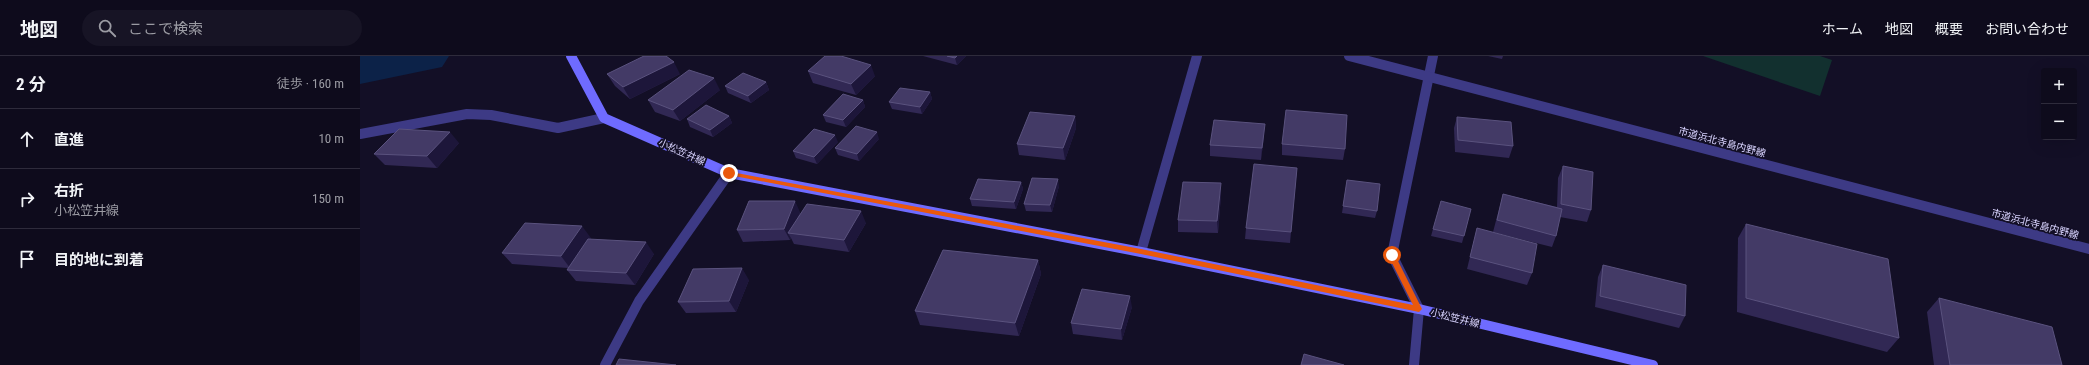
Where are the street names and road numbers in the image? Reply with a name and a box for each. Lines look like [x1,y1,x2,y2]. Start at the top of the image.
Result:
street label: 市道浜北寺島内野線 [1677,125,1767,159]
street label: 小松笠井線 [657,137,707,167]
street label: 市道浜北寺島内野線 [1990,207,2080,241]
street label: 小松笠井線 [1429,307,1481,329]

